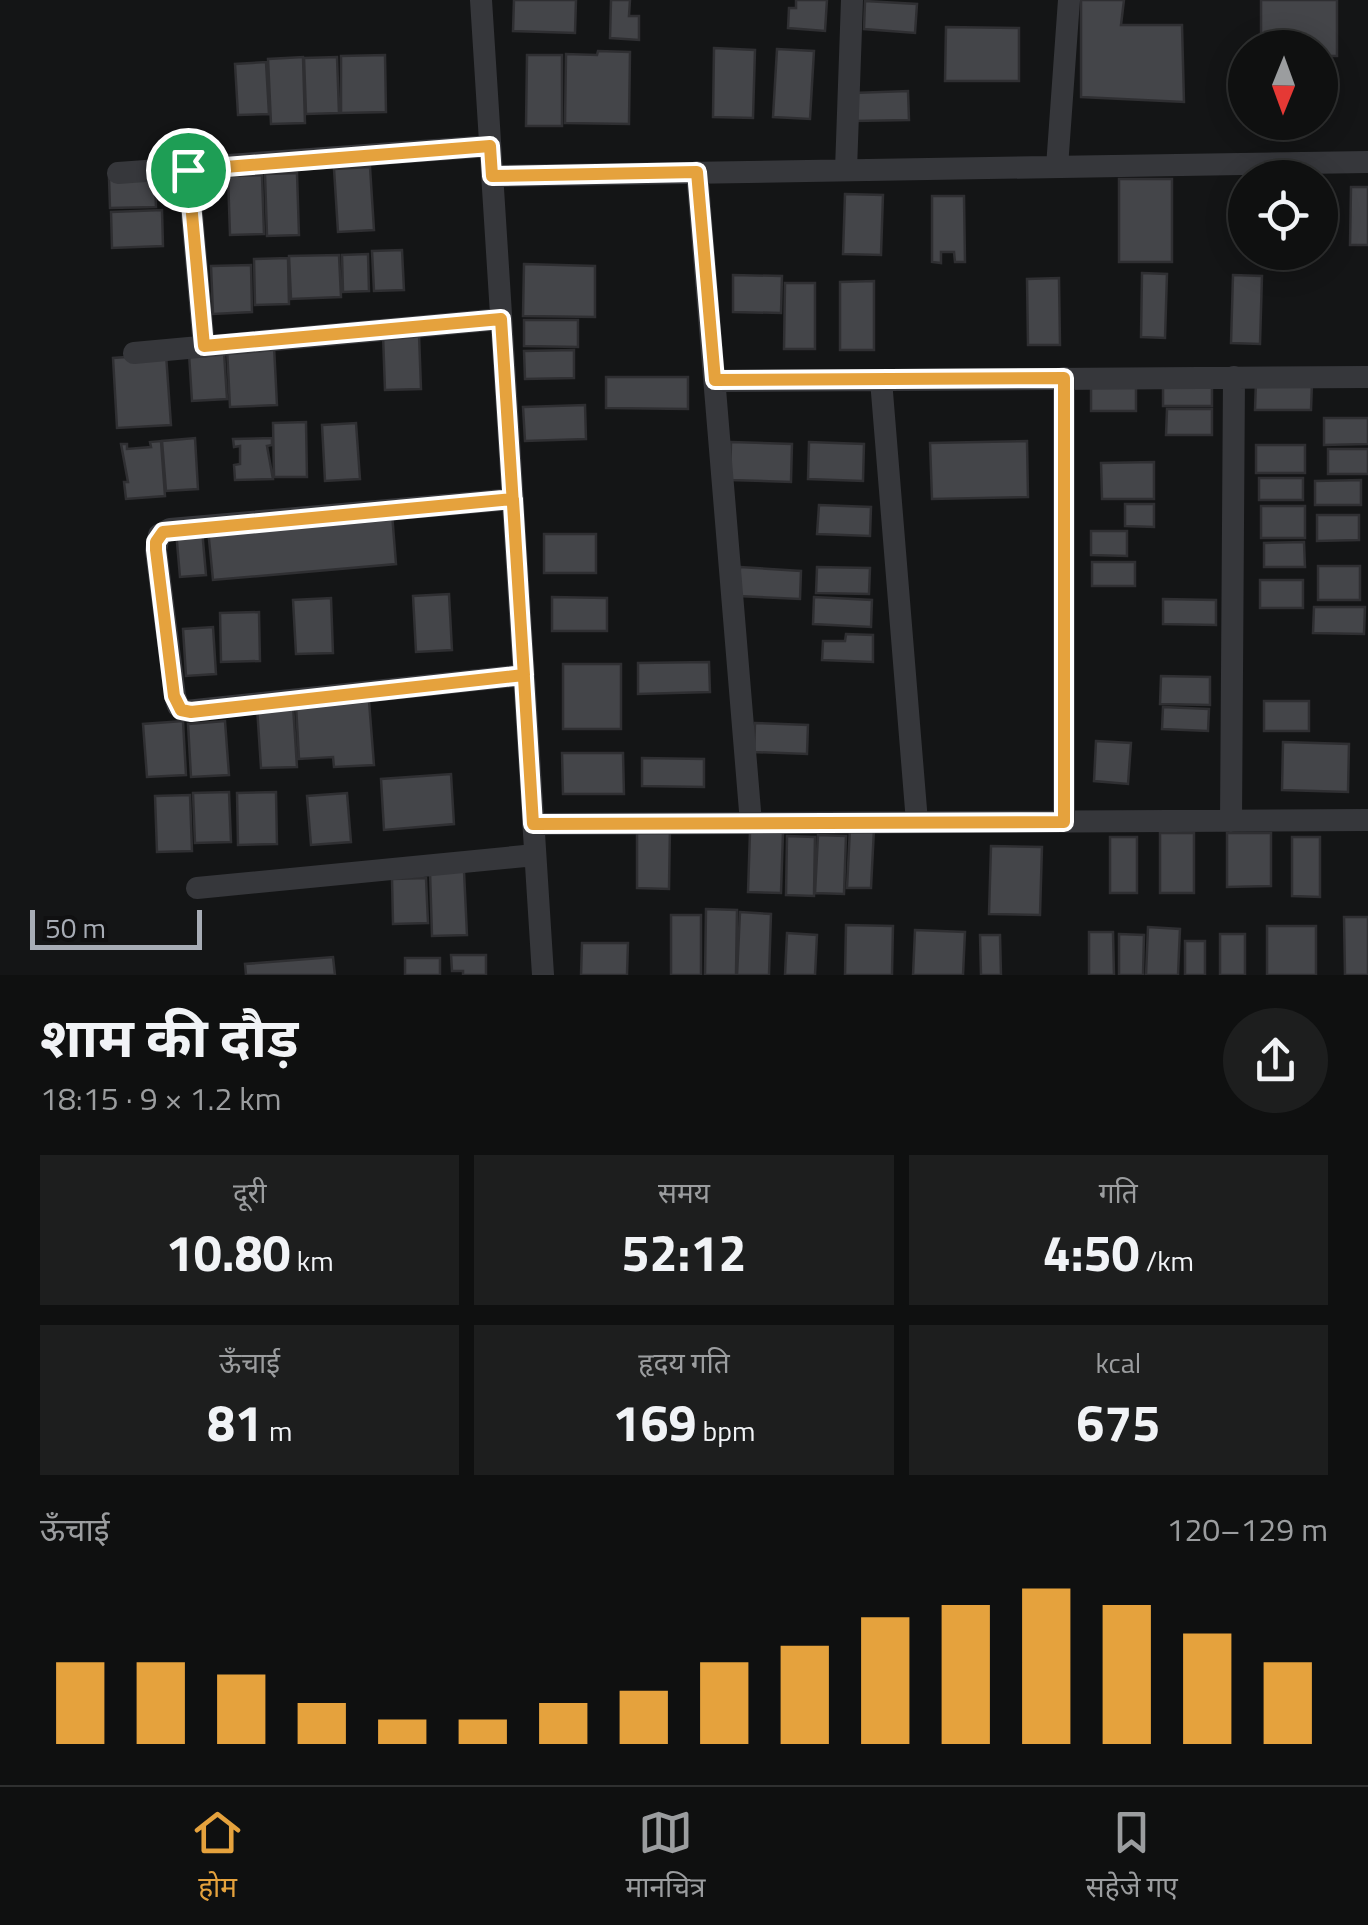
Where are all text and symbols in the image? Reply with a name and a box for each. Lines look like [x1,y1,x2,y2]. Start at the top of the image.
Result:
north arrow [1228,30,1338,140]
map controls [1228,30,1338,270]
pin [146,128,231,213]
icon: arrive [161,143,216,198]
button: locate [1228,160,1338,270]
scale bar [30,905,202,950]
text: 50 m [45,906,106,949]
text: शाम की दौड़ [40,995,298,1078]
button: share [1223,1008,1328,1113]
text: 18:15 · 9 × 1.2 km [40,1074,281,1122]
text: दूरी [233,1171,266,1214]
text: समय [658,1171,710,1214]
text: गति [1099,1171,1138,1214]
text: 10.80 [166,1214,291,1290]
text: 52:12 [622,1214,746,1290]
text: 4:50 [1043,1214,1139,1290]
text: km [291,1239,334,1282]
text: /km [1139,1239,1194,1282]
text: ऊँचाई [219,1341,280,1384]
text: हृदय गति [638,1341,730,1384]
text: kcal [1095,1341,1141,1384]
text: 81 [207,1384,263,1460]
text: 169 [612,1384,696,1460]
text: 675 [1076,1384,1160,1460]
text: m [263,1409,292,1452]
text: bpm [696,1409,756,1452]
text: ऊँचाई [40,1505,109,1553]
text: 120–129 m [1166,1505,1328,1553]
tab: होम [190,1805,245,1908]
tab: मानचित्र [625,1805,706,1908]
tab: सहेजे गए [1086,1805,1178,1908]

